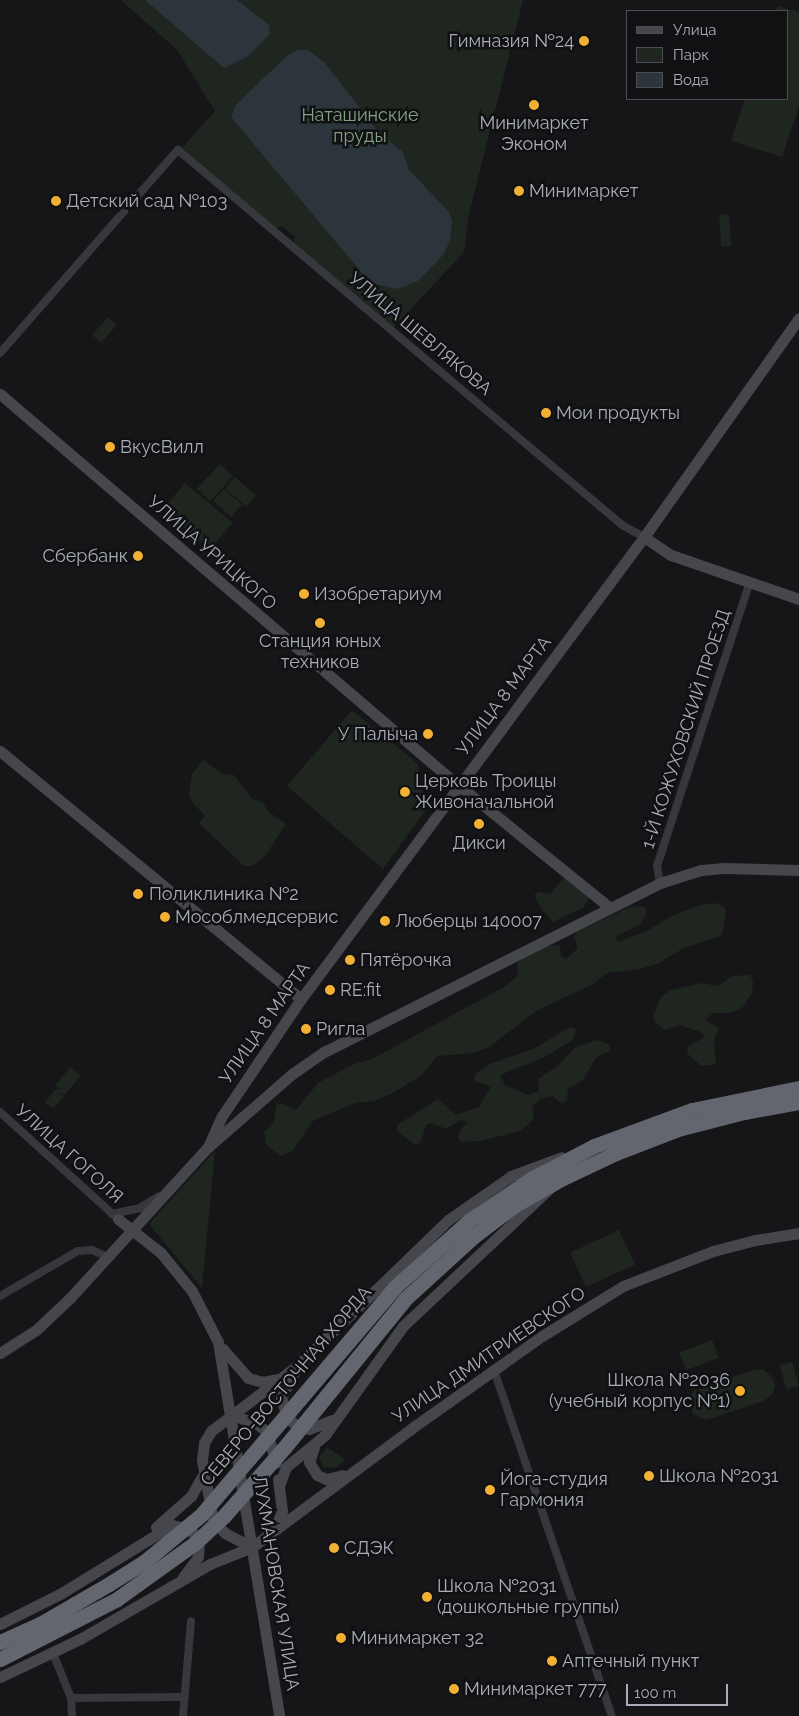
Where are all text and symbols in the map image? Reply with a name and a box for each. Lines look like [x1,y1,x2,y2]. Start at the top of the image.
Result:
legend [626,10,789,100]
text: Улица [673,21,717,39]
place label: Гимназия №24 [448,30,574,52]
marker: Гимназия №24 [578,35,590,47]
text: Парк [673,46,709,64]
text: Вода [673,71,709,89]
marker: Минимаркет Эконом [528,99,540,111]
park label: Наташинские пруды [301,105,419,148]
place label: Минимаркет Эконом [479,113,589,156]
place label: Минимаркет [529,180,638,202]
marker: Минимаркет [513,185,525,197]
place label: Детский сад №103 [66,190,227,212]
marker: Детский сад №103 [50,195,62,207]
street label: УЛИЦА ШЕВЛЯКОВА [344,268,496,400]
place label: Мои продукты [556,402,680,424]
marker: Мои продукты [540,407,552,419]
place label: ВкусВилл [120,436,204,458]
marker: ВкусВилл [104,441,116,453]
street label: УЛИЦА УРИЦКОГО [143,491,281,615]
place label: Сбербанк [42,545,128,567]
marker: Сбербанк [132,550,144,562]
place label: Изобретариум [314,583,442,605]
marker: Изобретариум [298,588,310,600]
street label: 1-Й КОЖУХОВСКИЙ ПРОЕЗД [637,607,735,851]
marker: Станция юных техников [314,617,326,629]
place label: Станция юных техников [259,631,381,674]
street label: УЛИЦА 8 МАРТА [452,632,556,760]
place label: У Палыча [338,723,418,745]
marker: У Палыча [422,728,434,740]
place label: Церковь Троицы Живоначальной [415,771,557,814]
marker: Церковь Троицы Живоначальной [399,786,411,798]
marker: Дикси [473,818,485,830]
place label: Дикси [452,832,506,854]
place label: Поликлиника №2 [149,883,299,905]
marker: Поликлиника №2 [131,887,145,901]
place label: Мособлмедсервис [175,906,338,928]
place label: Люберцы 140007 [395,910,542,932]
marker: Мособлмедсервис [159,911,171,923]
marker: Люберцы 140007 [379,915,391,927]
place label: Пятёрочка [360,949,452,971]
marker: Пятёрочка [344,954,356,966]
street label: УЛИЦА 8 МАРТА [215,958,315,1088]
place label: RE:fit [340,979,381,1001]
marker: RE:fit [324,984,336,996]
place label: Ригла [316,1018,365,1040]
marker: Ригла [300,1023,312,1035]
street label: УЛИЦА ГОГОЛЯ [11,1100,127,1208]
street label: СЕВЕРО-ВОСТОЧНАЯ ХОРДА [196,1282,376,1490]
street label: УЛИЦА ДМИТРИЕВСКОГО [388,1282,590,1428]
place label: Школа №2036 (учебный корпус №1) [549,1370,730,1412]
marker: Школа №2036 (учебный корпус №1) [734,1385,746,1397]
place label: Школа №2031 [659,1465,779,1487]
place label: Йога-студия Гармония [500,1469,608,1512]
marker: Школа №2031 [643,1470,655,1482]
street label: ЛУХМАНОВСКАЯ УЛИЦА [248,1474,304,1692]
marker: Йога-студия Гармония [484,1484,496,1496]
place label: СДЭК [344,1537,394,1559]
marker: СДЭК [328,1542,340,1554]
place label: Школа №2031 (дошкольные группы) [437,1576,619,1618]
marker: Школа №2031 (дошкольные группы) [421,1591,433,1603]
place label: Минимаркет 32 [351,1627,484,1649]
marker: Минимаркет 32 [335,1632,347,1644]
place label: Аптечный пункт [562,1650,699,1672]
marker: Аптечный пункт [546,1655,558,1667]
scale bar [629,1674,732,1706]
place label: Минимаркет 777 [464,1678,607,1700]
marker: Минимаркет 777 [448,1683,460,1695]
text: 100 m [634,1684,676,1702]

